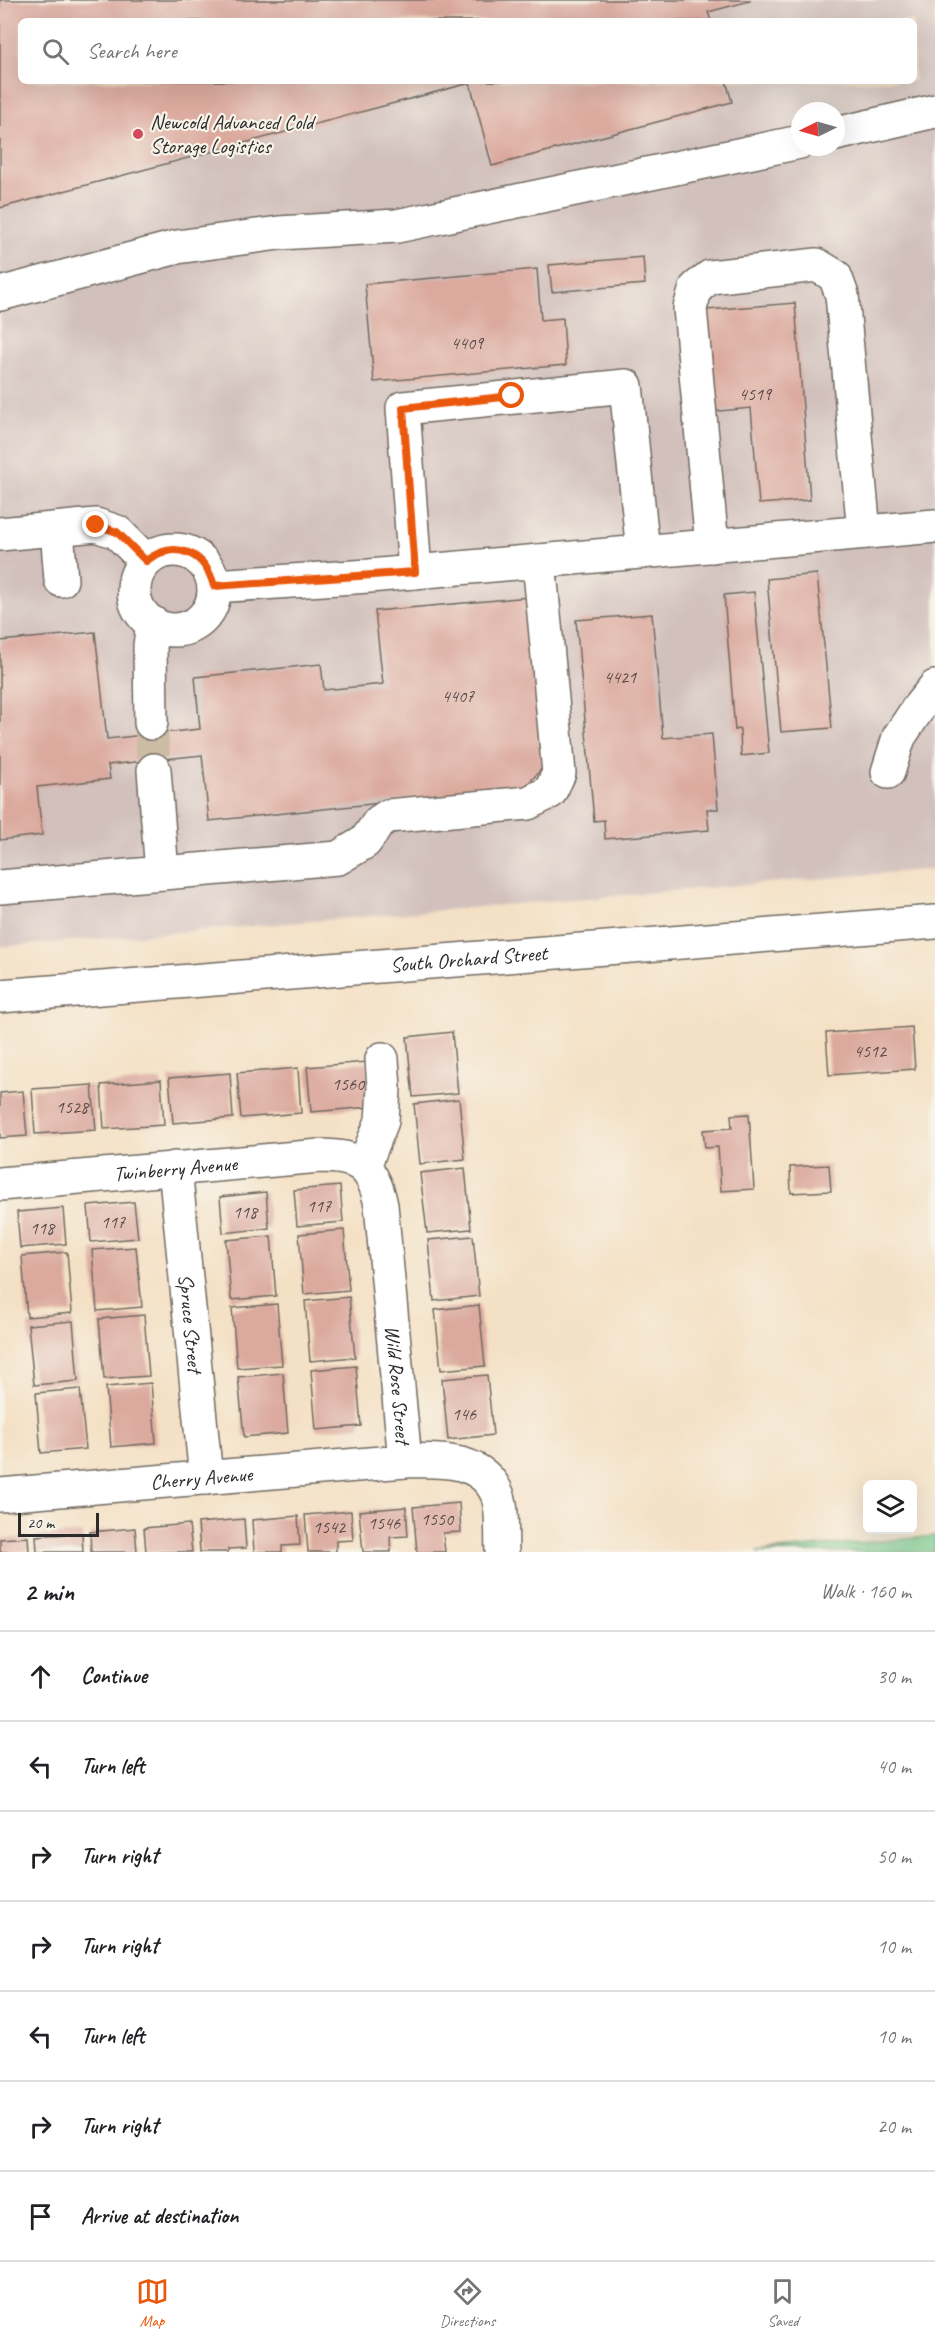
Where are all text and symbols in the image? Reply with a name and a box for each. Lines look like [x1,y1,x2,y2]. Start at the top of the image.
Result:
search box [18,18,917,84]
icon: search [39,35,72,68]
text: Search here [87,37,177,65]
north arrow [791,102,845,156]
place label: Newcold Advanced Cold Storage Logistics [150,109,317,159]
marker: Newcold Advanced Cold Storage Logistics [131,127,145,141]
house number: 4409 [451,332,485,354]
route start [498,382,524,408]
house number: 4519 [739,383,773,405]
route end [82,511,108,537]
house number: 4421 [604,666,637,688]
house number: 4407 [442,685,475,707]
street label: South Orchard Street [389,940,550,978]
house number: 4512 [854,1040,888,1062]
house number: 1560 [332,1073,366,1095]
house number: 1528 [56,1096,90,1118]
street label: Twinberry Avenue [113,1150,239,1187]
house number: 117 [307,1195,332,1217]
house number: 118 [233,1201,259,1223]
house number: 117 [101,1211,126,1233]
house number: 118 [30,1217,56,1239]
street label: Spruce Street [173,1273,209,1377]
street label: Wild Rose Street [379,1324,417,1448]
house number: 146 [452,1403,477,1425]
street label: Cherry Avenue [149,1461,255,1495]
map controls [863,1480,917,1534]
button: layers [863,1480,917,1534]
house number: 1550 [421,1508,455,1530]
scale bar [18,1510,99,1538]
house number: 1546 [368,1512,401,1534]
text: 20 m [27,1513,54,1533]
house number: 1542 [313,1516,347,1538]
text: 2 min [24,1575,74,1608]
text: Walk · 160 m [821,1579,911,1604]
icon: ahead [24,1660,57,1693]
text: Continue [81,1662,147,1690]
text: 30 m [877,1664,911,1689]
icon: left [24,1750,57,1783]
text: Turn left [81,1752,145,1780]
text: 40 m [877,1754,911,1779]
icon: right [24,1840,57,1873]
text: Turn right [81,1842,158,1870]
text: 50 m [877,1844,911,1869]
icon: right [24,1930,57,1963]
text: Turn right [81,1932,158,1960]
text: 10 m [877,1934,911,1959]
icon: left [24,2020,57,2053]
text: Turn left [81,2022,145,2050]
text: 10 m [877,2024,911,2049]
icon: right [24,2110,57,2143]
text: Turn right [81,2112,158,2140]
text: 20 m [877,2114,911,2139]
icon: arrive [24,2200,57,2233]
text: Arrive at destination [81,2202,238,2230]
tab: Map [136,2275,169,2331]
tab: Directions [440,2275,495,2331]
tab: Saved [766,2275,799,2331]

